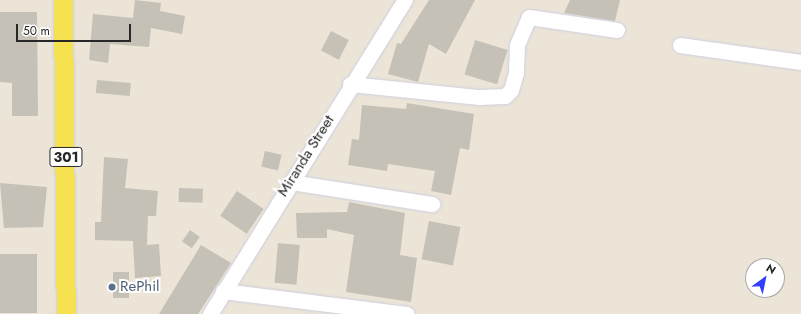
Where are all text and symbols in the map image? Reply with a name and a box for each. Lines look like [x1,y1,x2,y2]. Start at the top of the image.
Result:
scale bar [18,16,133,42]
text: 50 m [23,22,50,40]
street label: Miranda Street [274,112,338,200]
road number: 301 [49,145,83,169]
north arrow [745,258,785,298]
text: N [763,260,779,278]
place label: RePhil [120,278,160,296]
marker: RePhil [107,282,117,292]

